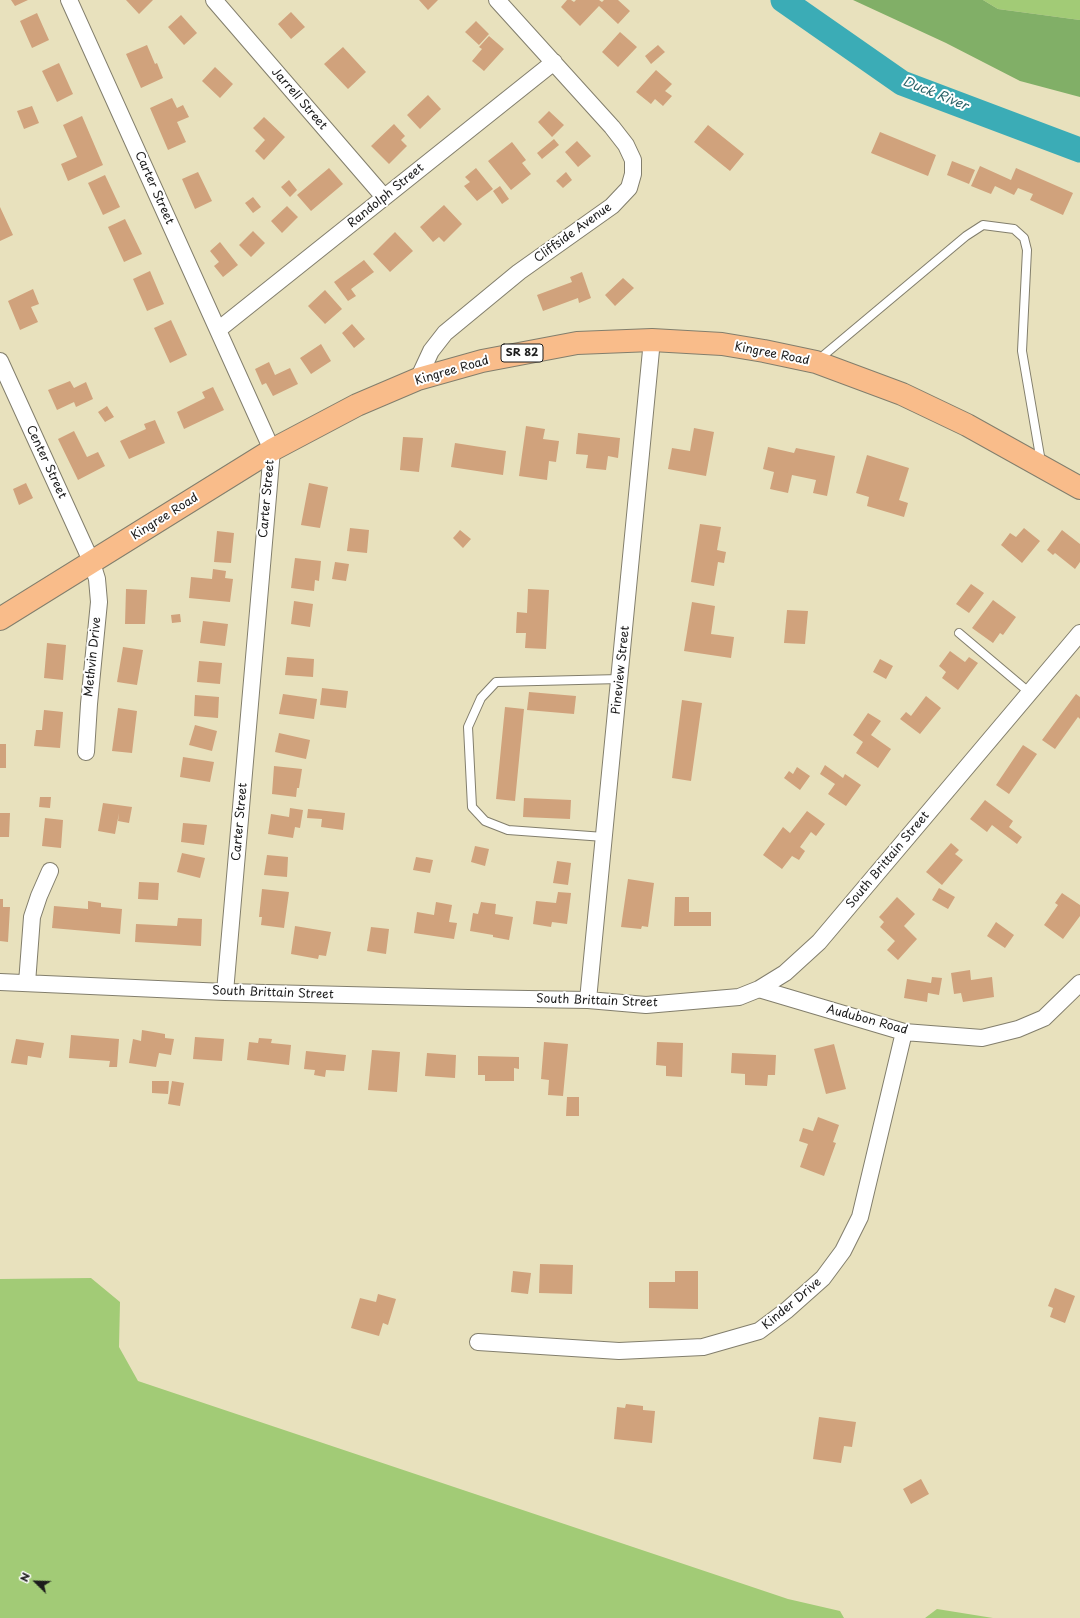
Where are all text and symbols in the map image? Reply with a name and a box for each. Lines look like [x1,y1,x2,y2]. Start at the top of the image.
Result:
street label: Jarrell Street [268,65,330,133]
water label: Duck River [900,74,970,114]
street label: Carter Street [131,149,177,227]
street label: Randolph Street [345,161,427,231]
street label: Cliffside Avenue [532,200,614,266]
street label: Kingree Road [733,340,811,368]
road number: SR 82 [501,344,543,362]
street label: Kingree Road [413,354,491,388]
street label: Center Street [23,423,69,501]
street label: Carter Street [256,459,278,539]
street label: Kingree Road [129,491,201,543]
street label: Methvin Drive [82,616,104,698]
street label: Pineview Street [609,625,633,715]
street label: Carter Street [229,782,251,862]
street label: South Brittain Street [843,809,933,911]
street label: South Brittain Street [212,984,334,1002]
street label: South Brittain Street [536,992,658,1010]
street label: Audubon Road [825,1002,909,1038]
street label: Kinder Drive [760,1275,824,1333]
north arrow [16,1562,56,1602]
text: N [15,1570,34,1584]

